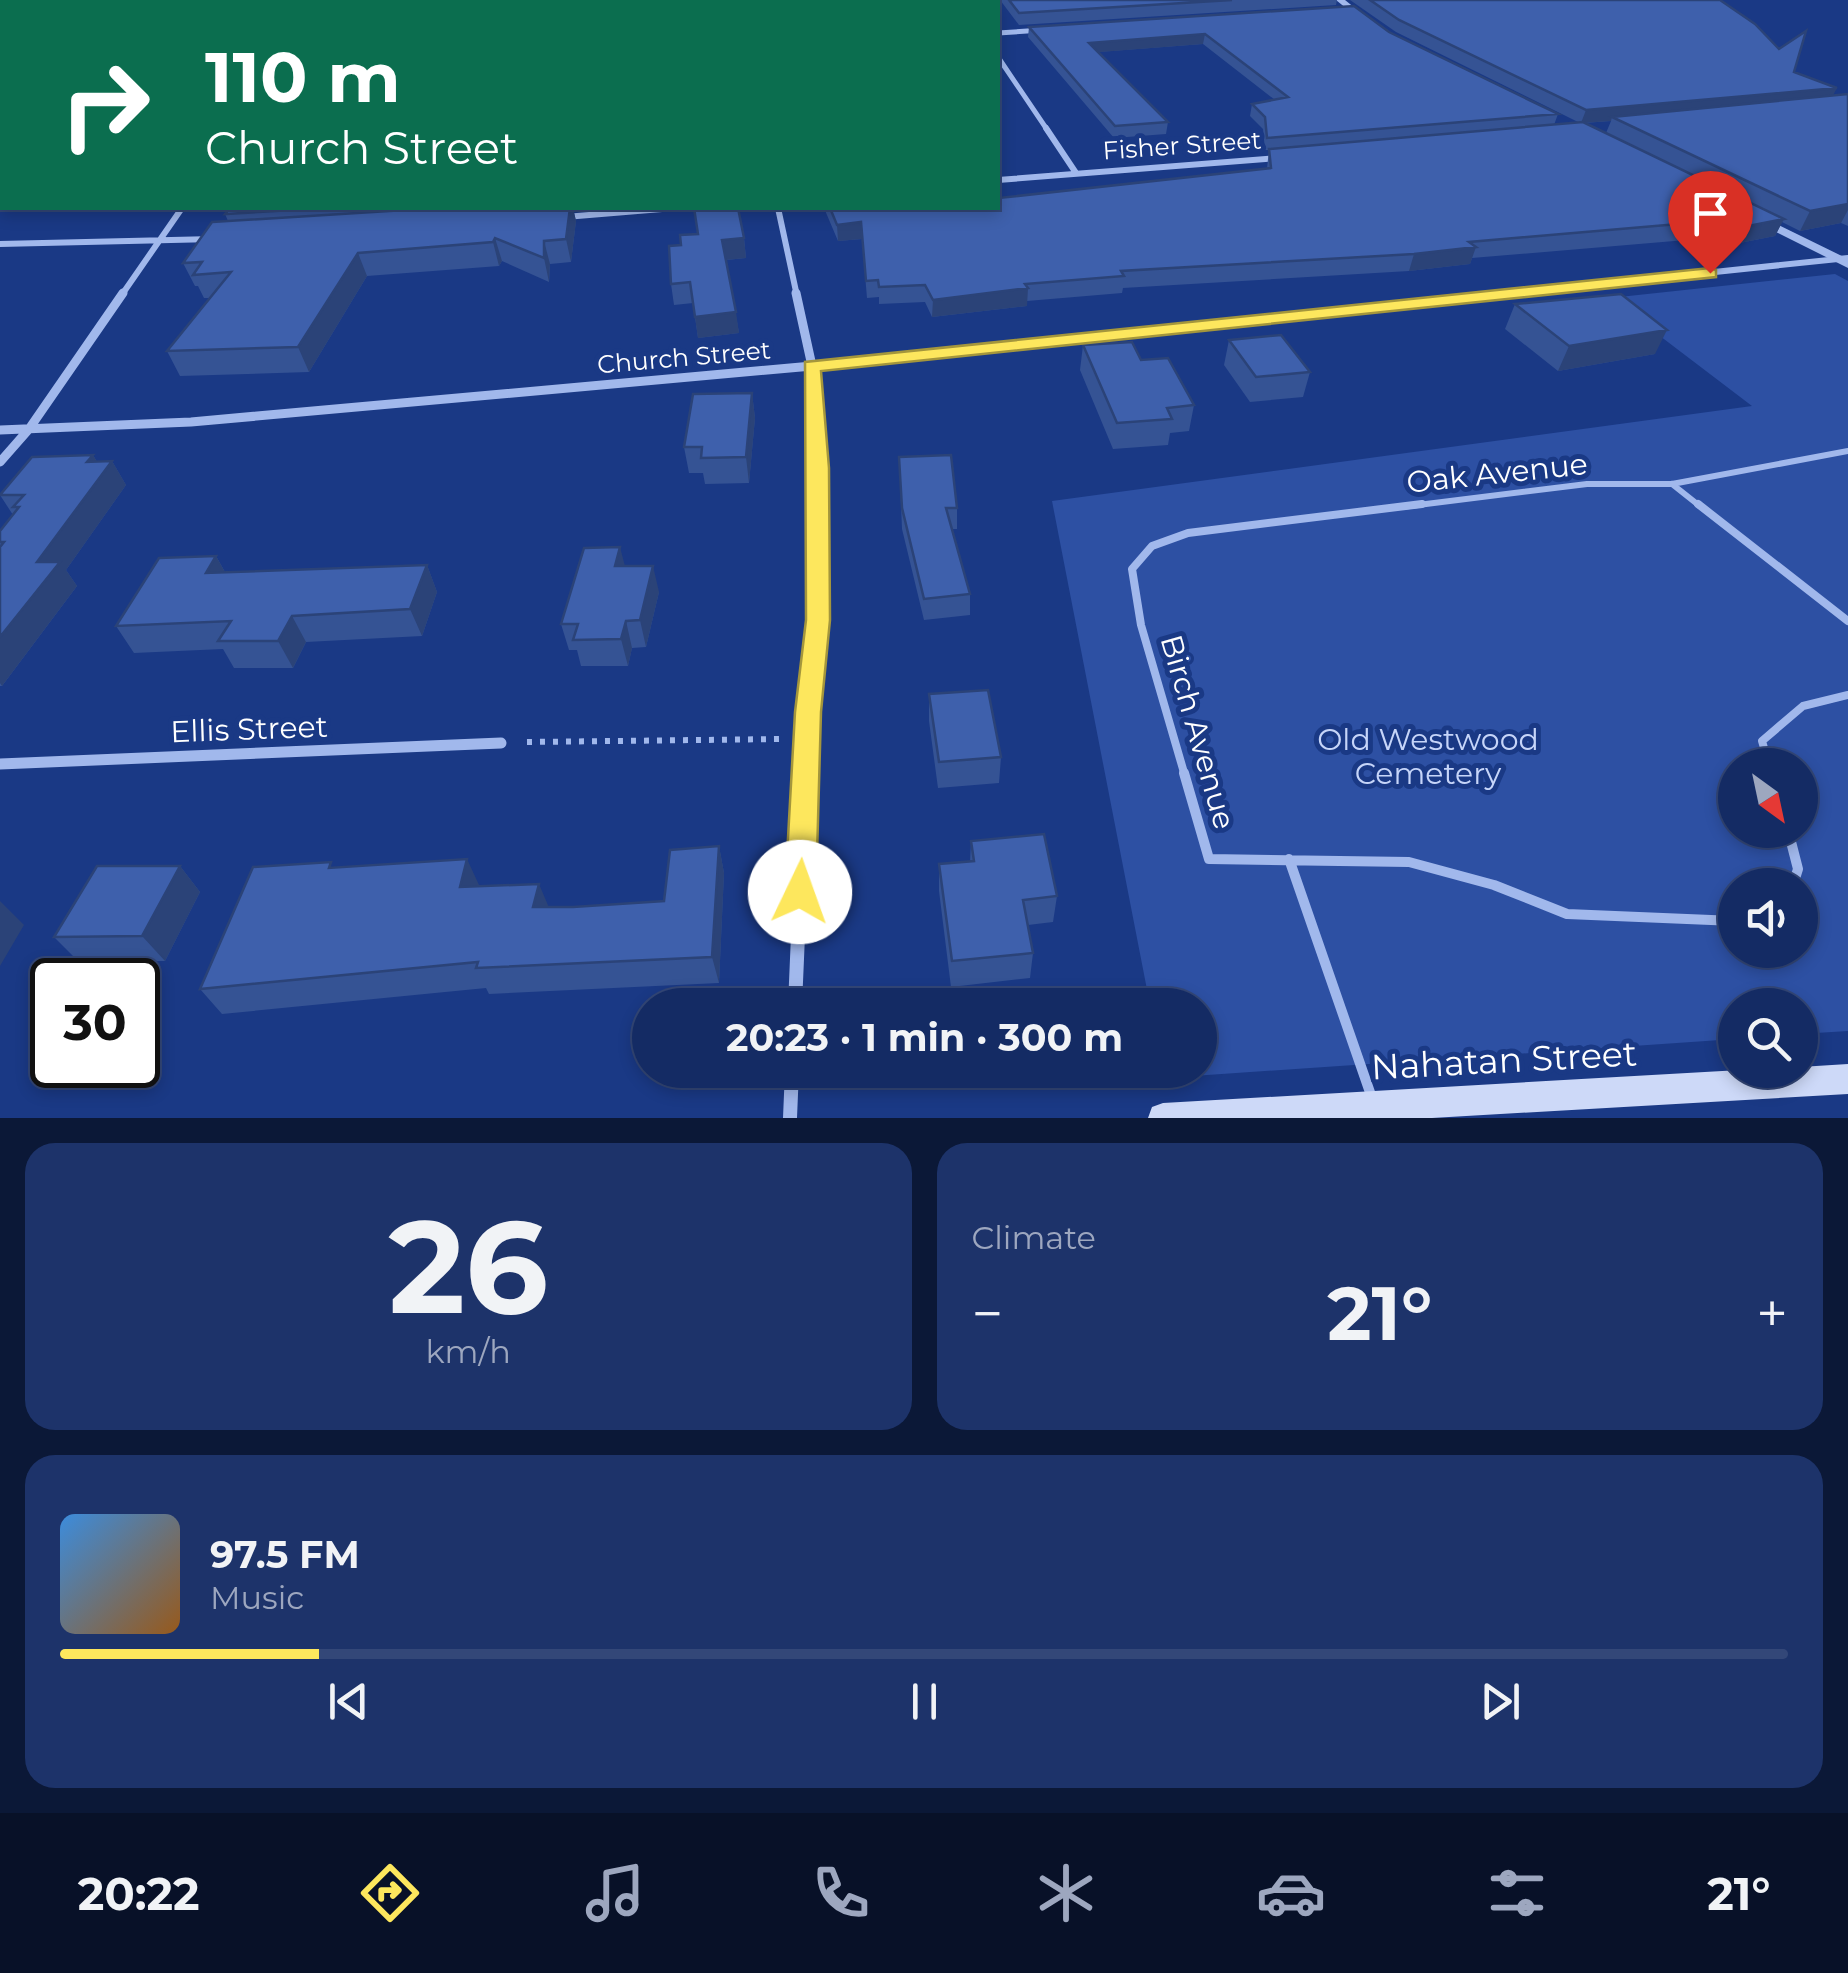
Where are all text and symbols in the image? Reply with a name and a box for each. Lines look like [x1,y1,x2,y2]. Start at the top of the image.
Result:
text: 110 m [205,34,401,120]
icon: right [40,40,170,170]
text: Church Street [205,120,518,175]
street label: Fisher Street [1102,124,1262,166]
pin [1668,171,1753,274]
icon: arrive [1683,186,1738,241]
street label: Church Street [596,334,772,380]
street label: Oak Avenue [1405,445,1589,501]
street label: Birch Avenue [1153,631,1243,833]
street label: Ellis Street [170,708,328,750]
park label: Old Westwood Cemetery [1317,721,1539,792]
north arrow [1718,748,1818,848]
map controls [1718,748,1818,1088]
position arrow [748,840,852,944]
button: sound [1718,868,1818,968]
speed limit sign: 30 [30,958,160,1088]
button: search [1718,988,1818,1088]
text: 20:23 · 1 min · 300 m [726,1014,1123,1061]
street label: Nahatan Street [1370,1032,1638,1088]
text: 26 [388,1187,548,1346]
text: Climate [972,1218,1096,1257]
text: 21° [1327,1267,1432,1359]
text: − [972,1280,1003,1347]
text: + [1756,1280,1788,1347]
text: km/h [426,1332,511,1371]
text: 97.5 FM [210,1531,360,1578]
text: Music [210,1578,304,1617]
icon: previous [321,1674,376,1729]
icon: pause [897,1674,952,1729]
icon: next [1473,1674,1528,1729]
icon: directions [355,1858,425,1928]
icon: music [580,1858,650,1928]
icon: phone [806,1858,876,1928]
icon: climate [1031,1858,1101,1928]
icon: car [1256,1858,1326,1928]
icon: filters [1482,1858,1552,1928]
text: 20:22 [78,1866,200,1921]
text: 21° [1707,1866,1770,1921]

